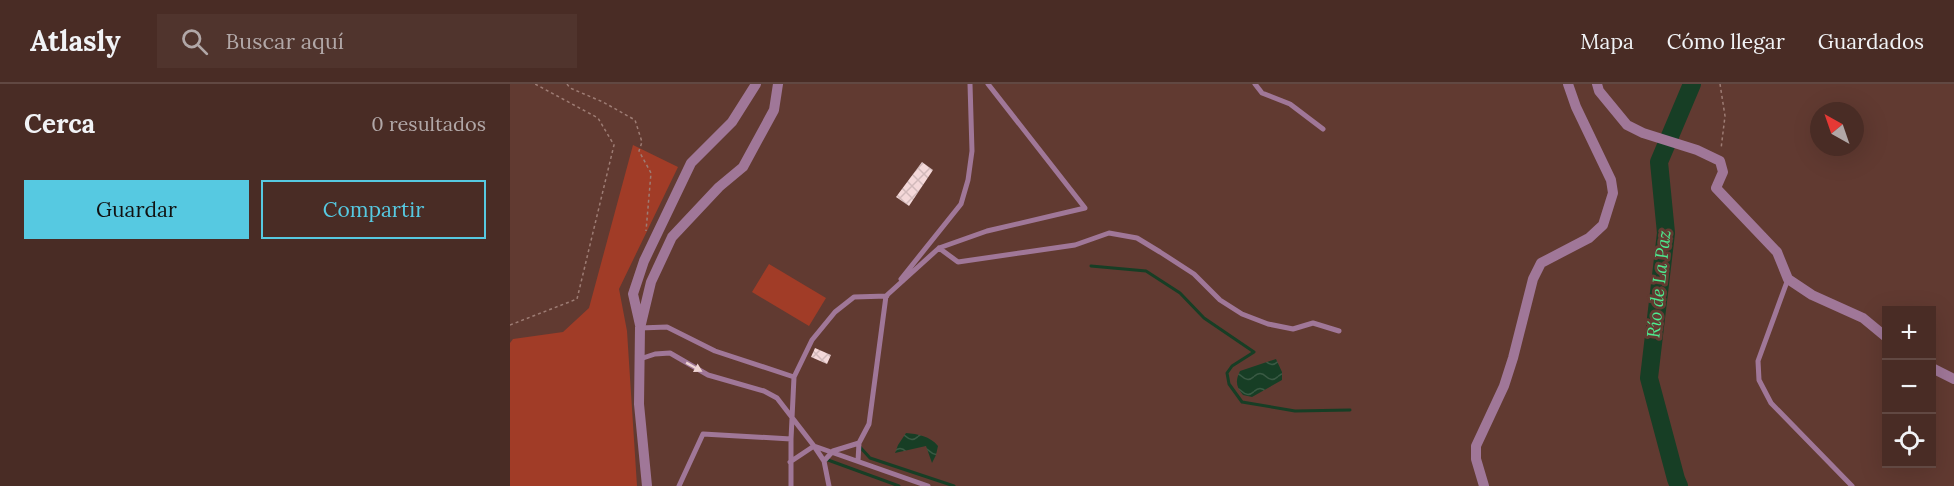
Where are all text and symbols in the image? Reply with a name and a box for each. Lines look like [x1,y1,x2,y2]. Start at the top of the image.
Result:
search box [157,14,577,68]
text: Atlasly [30,23,121,59]
icon: search [178,25,211,58]
text: Buscar aquí [226,27,344,55]
text: Mapa [1580,28,1634,55]
text: Cómo llegar [1667,28,1785,55]
text: Guardados [1818,28,1924,55]
north arrow [1810,102,1864,156]
text: Cerca [24,107,95,140]
text: 0 resultados [371,111,486,136]
button: Guardar [24,180,249,239]
button: Compartir [261,180,486,239]
water label: Río de La Paz [1641,229,1676,339]
map controls [1882,306,1936,468]
button: + [1882,306,1936,360]
button: − [1882,360,1936,414]
one-way arrow [686,362,703,372]
button: locate [1882,414,1936,468]

